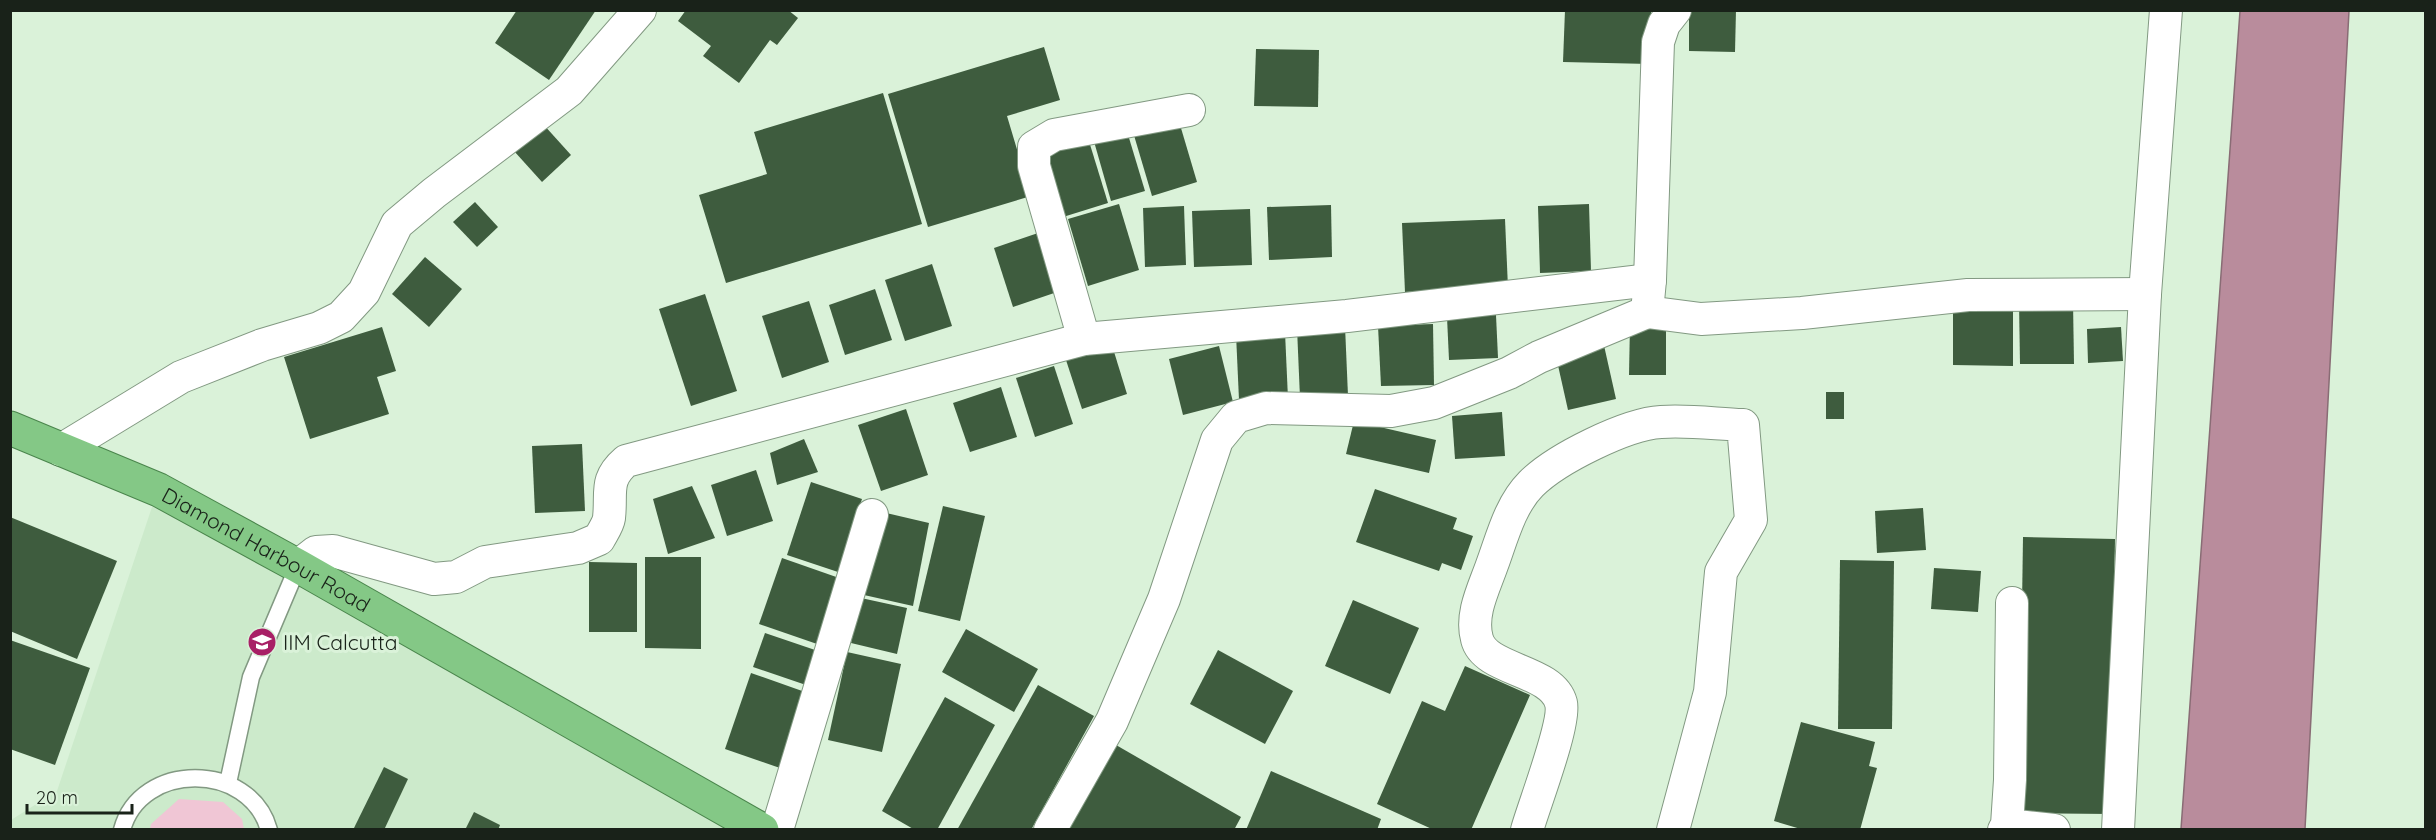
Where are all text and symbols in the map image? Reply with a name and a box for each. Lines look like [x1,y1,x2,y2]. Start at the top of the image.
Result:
street label: Diamond Harbour Road [158,481,375,617]
school or university icon: IIM Calcutta [246,626,278,658]
place label: IIM Calcutta [283,629,397,655]
scale bar [27,777,132,815]
text: 20 m [36,786,78,809]

